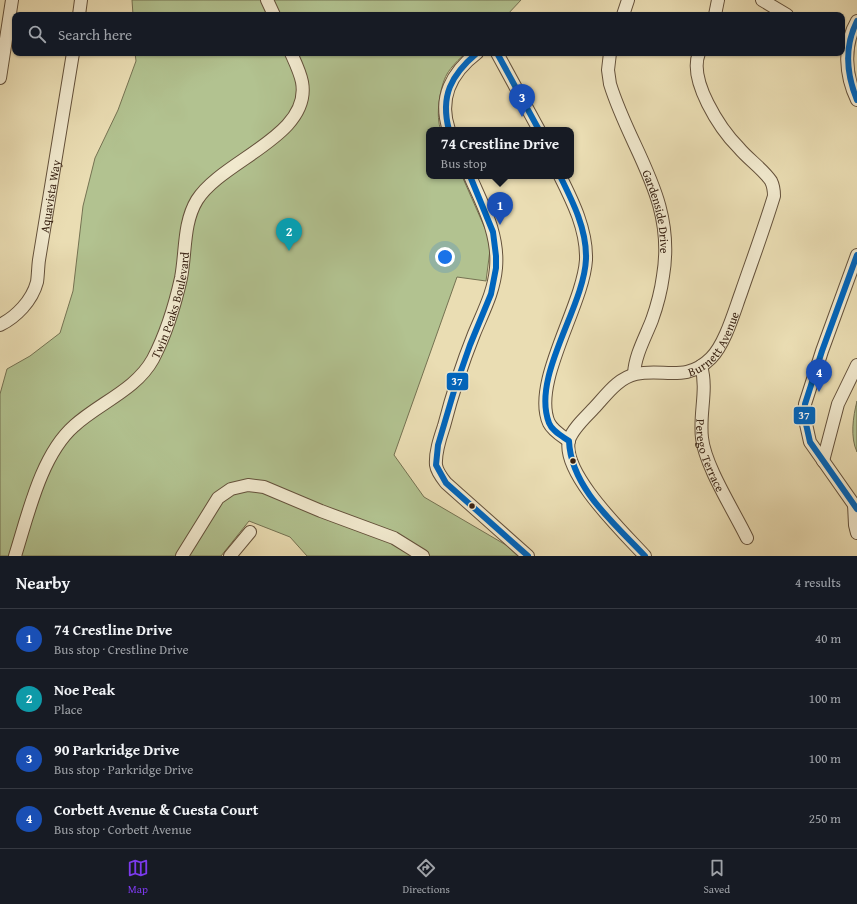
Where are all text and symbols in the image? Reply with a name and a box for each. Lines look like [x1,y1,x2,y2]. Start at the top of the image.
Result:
search box [12,12,845,56]
icon: search [26,23,48,45]
text: Search here [58,24,132,45]
pin: 3 [509,84,535,117]
popup [426,127,574,179]
text: 74 Crestline Drive [441,133,559,154]
text: Bus stop [441,154,487,173]
street label: Aquavista Way [35,158,64,234]
street label: Gardenside Drive [639,167,674,254]
pin: 1 [487,192,513,225]
pin: 2 [276,218,302,251]
your location [435,247,455,267]
street label: Twin Peaks Boulevard [146,250,193,361]
street label: Burnett Avenue [686,309,743,380]
pin: 4 [806,359,832,392]
line badge: 37 [446,372,469,391]
text: 37 [451,373,463,389]
line badge: 37 [793,406,816,425]
text: 37 [798,407,810,423]
street label: Perego Terrace [693,419,730,495]
unlabelled marker [568,456,578,466]
unlabelled marker [467,501,477,511]
text: Nearby [16,570,70,595]
text: 4 results [795,573,841,592]
text: 74 Crestline Drive [54,619,172,640]
text: 1 [26,629,32,648]
text: 40 m [815,629,841,648]
text: Bus stop · Crestline Drive [54,640,189,659]
text: Noe Peak [54,679,115,700]
text: 2 [26,689,32,708]
text: 100 m [809,689,841,708]
text: Place [54,700,83,719]
text: 90 Parkridge Drive [54,739,179,760]
text: 3 [26,749,32,768]
text: 100 m [809,749,841,768]
text: Bus stop · Parkridge Drive [54,760,193,779]
text: Corbett Avenue & Cuesta Court [54,799,258,820]
text: 4 [26,809,32,828]
text: 250 m [809,809,841,828]
text: Bus stop · Corbett Avenue [54,820,192,839]
tab: Map [127,857,149,897]
tab: Directions [403,857,450,897]
tab: Saved [703,857,730,897]

